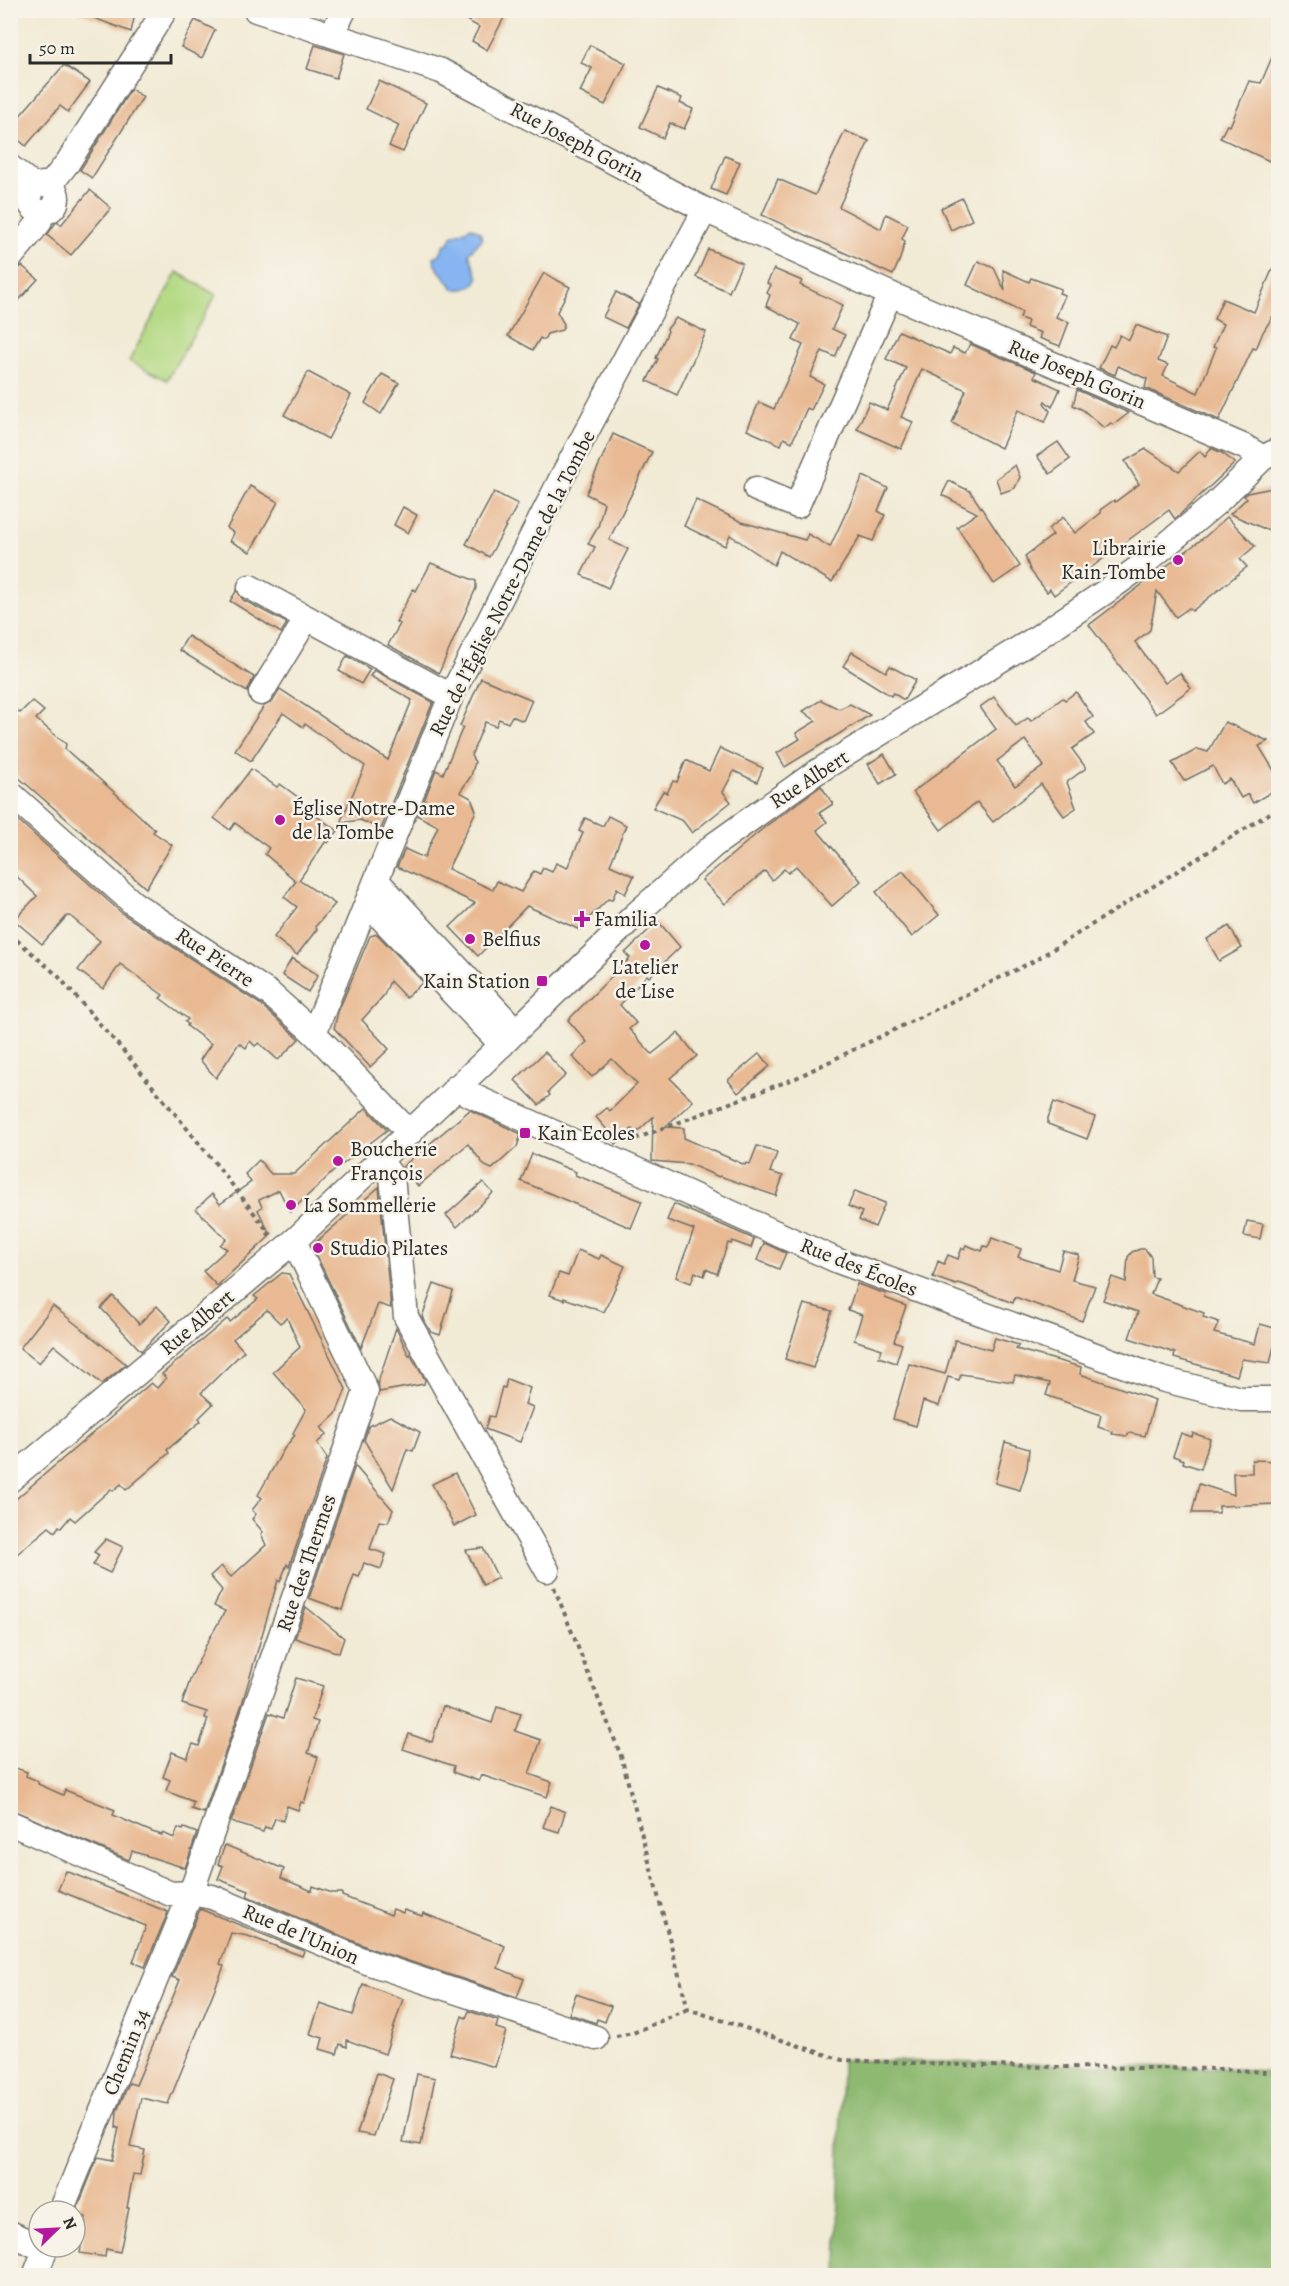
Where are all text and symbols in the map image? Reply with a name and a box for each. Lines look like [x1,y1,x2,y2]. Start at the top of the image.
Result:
scale bar [30,27,171,65]
text: 50 m [39,36,75,60]
street label: Rue Joseph Gorin [505,95,649,189]
street label: Rue Joseph Gorin [1004,332,1150,416]
street label: Rue de l’Église Notre-Dame de la Tombe [422,425,602,741]
place label: Librairie Kain-Tombe [1061,534,1166,586]
marker: Librairie Kain-Tombe [1171,553,1185,567]
street label: Rue Albert [764,743,854,815]
place label: Église Notre-Dame de la Tombe [292,794,455,846]
marker: Église Notre-Dame de la Tombe [273,813,287,827]
place label: Familia [594,905,658,933]
marker: Familia [575,912,589,926]
street label: Rue Pierre [170,920,260,994]
place label: Belfius [482,925,541,953]
marker: Belfius [463,932,477,946]
marker: L'atelier de Lise [638,938,652,952]
place label: L'atelier de Lise [612,953,678,1005]
place label: Kain Station [423,967,530,995]
marker: Kain Station [535,974,549,988]
place label: Kain Ecoles [537,1119,635,1147]
marker: Kain Ecoles [518,1126,532,1140]
place label: Boucherie François [350,1135,437,1187]
marker: Boucherie François [331,1154,345,1168]
place label: La Sommellerie [303,1191,436,1219]
marker: La Sommellerie [284,1198,298,1212]
street label: Rue des Écoles [796,1231,922,1303]
place label: Studio Pilates [330,1234,448,1262]
marker: Studio Pilates [311,1241,325,1255]
street label: Rue Albert [154,1283,240,1361]
street label: Rue des Thermes [269,1490,343,1636]
street label: Rue de l'Union [238,1897,364,1971]
street label: Chemin 34 [96,2005,156,2099]
north arrow [27,2199,87,2259]
text: N [57,2214,82,2233]

